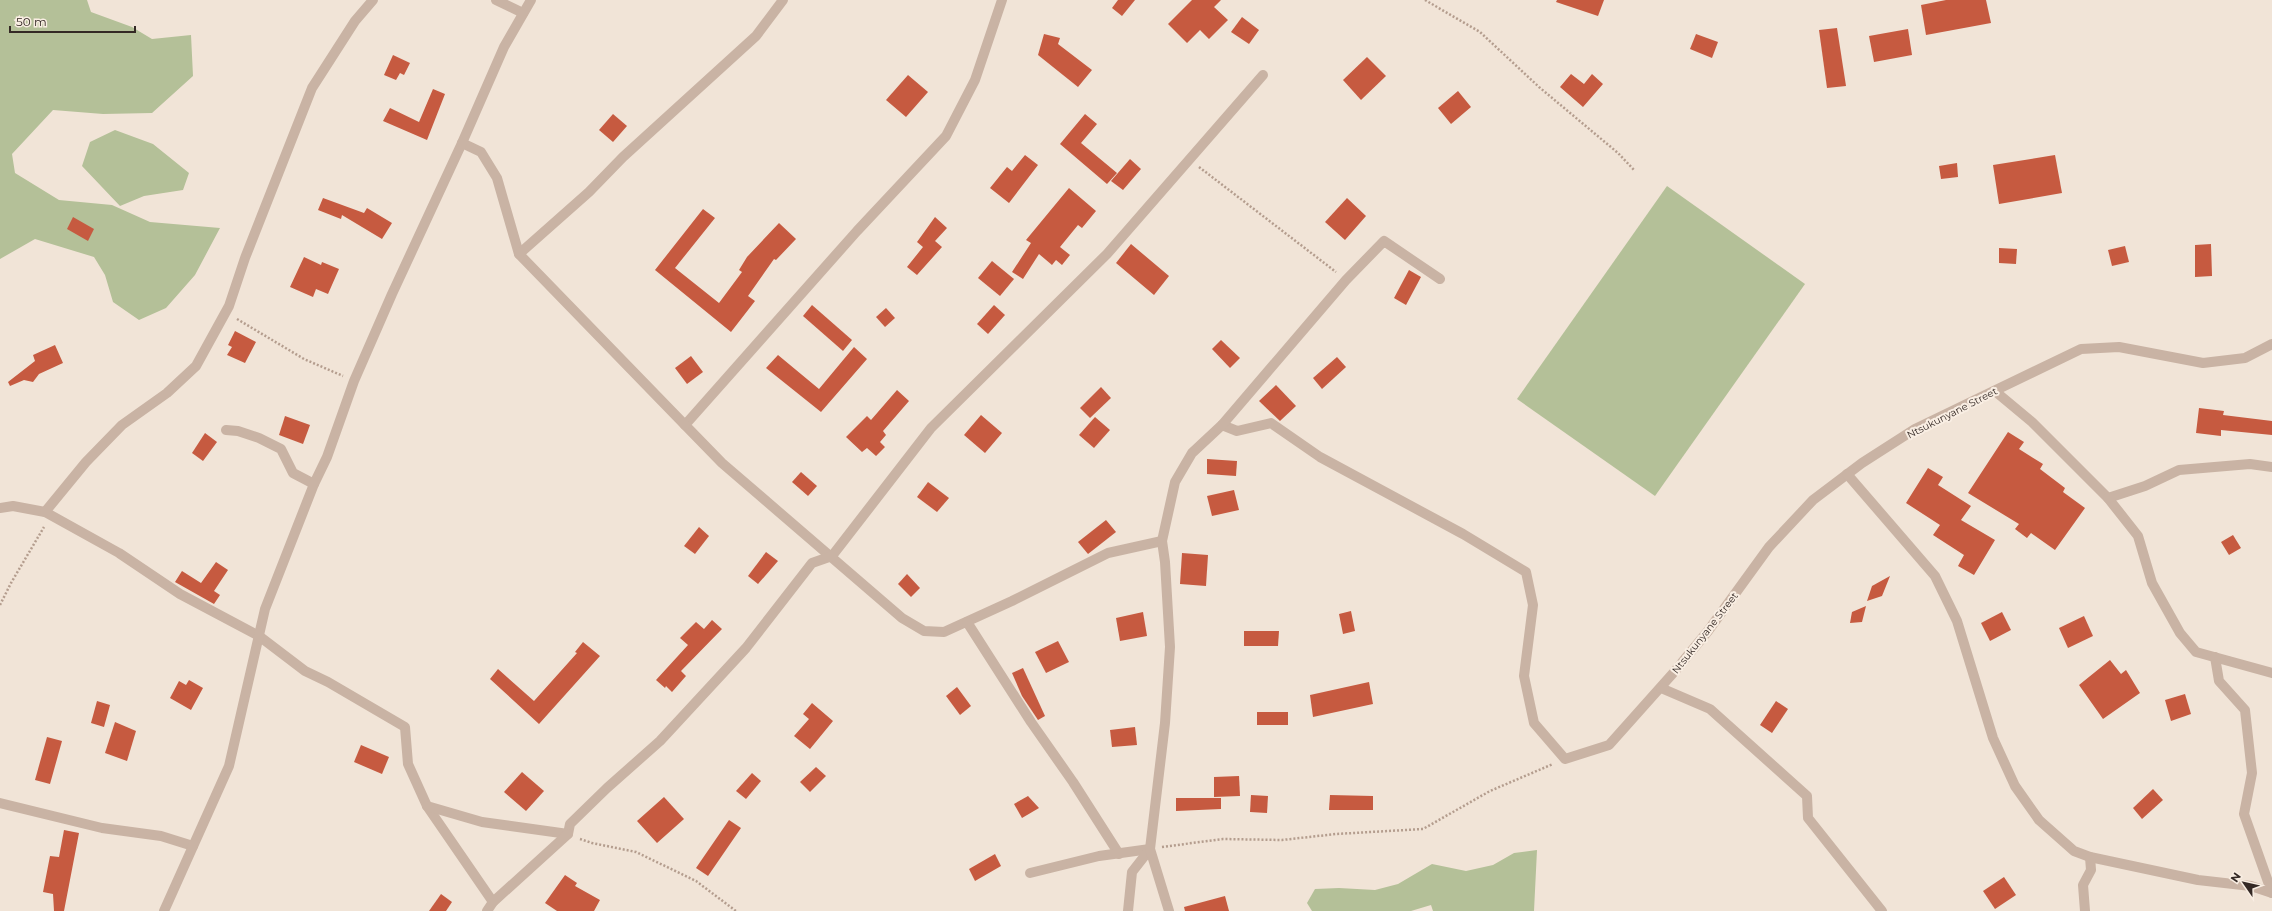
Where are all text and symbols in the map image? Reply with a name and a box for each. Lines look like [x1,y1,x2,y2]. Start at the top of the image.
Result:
scale bar [10,8,135,34]
text: 50 m [16,14,47,29]
street label: Ntsukunyane Street [1905,385,1999,441]
street label: Ntsukunyane Street [1669,590,1741,676]
north arrow [2224,863,2264,903]
text: N [2227,870,2244,885]

